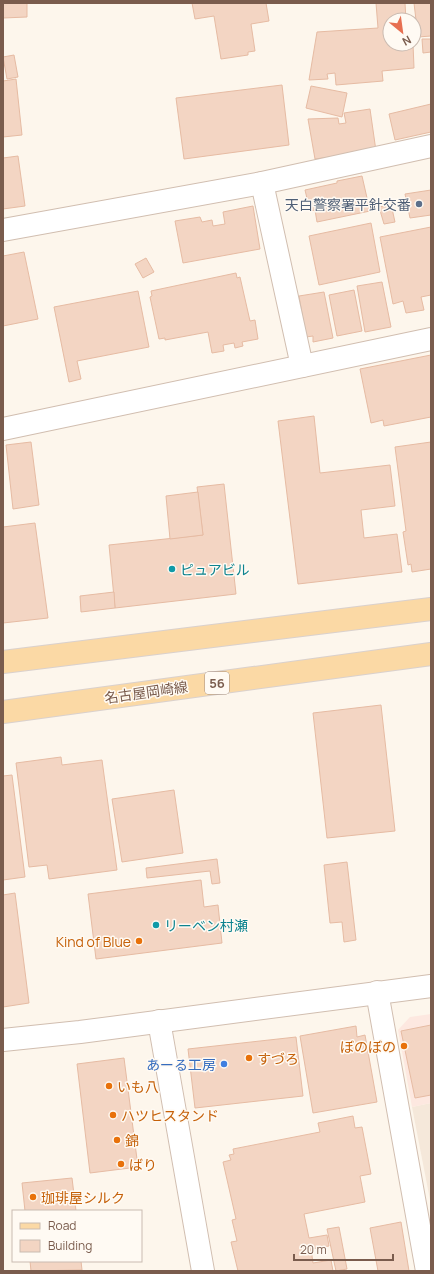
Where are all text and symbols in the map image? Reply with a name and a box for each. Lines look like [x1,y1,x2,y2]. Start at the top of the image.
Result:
north arrow [382,12,422,52]
text: N [400,33,414,50]
place label: 天白警察署平針交番 [285,195,411,214]
marker: 天白警察署平針交番 [414,199,424,209]
place label: ピュアビル [180,560,250,579]
marker: ピュアビル [167,564,177,574]
road number: 56 [205,672,229,694]
street label: 名古屋岡崎線 [103,677,189,707]
place label: リーベン村瀬 [164,916,248,935]
marker: リーベン村瀬 [151,920,161,930]
place label: Kind of Blue [56,932,131,951]
marker: Kind of Blue [134,936,144,946]
place label: ぼのぼの [340,1037,396,1056]
marker: ぼのぼの [399,1041,409,1051]
place label: すづろ [257,1049,299,1068]
marker: すづろ [244,1053,254,1063]
place label: あーる工房 [146,1055,216,1074]
marker: あーる工房 [219,1059,229,1069]
place label: いも八 [117,1077,159,1096]
marker: いも八 [104,1081,114,1091]
place label: ハツヒスタンド [121,1106,219,1125]
marker: ハツヒスタンド [108,1110,118,1120]
place label: 錦 [125,1131,139,1150]
marker: 錦 [112,1135,122,1145]
place label: ばり [129,1155,157,1174]
marker: ばり [116,1159,126,1169]
place label: 珈琲屋シルク [41,1188,125,1207]
marker: 珈琲屋シルク [28,1192,38,1202]
legend [12,1210,142,1262]
text: Road [48,1217,76,1234]
scale bar [294,1236,393,1262]
text: Building [48,1237,92,1254]
text: 20 m [300,1241,327,1258]

